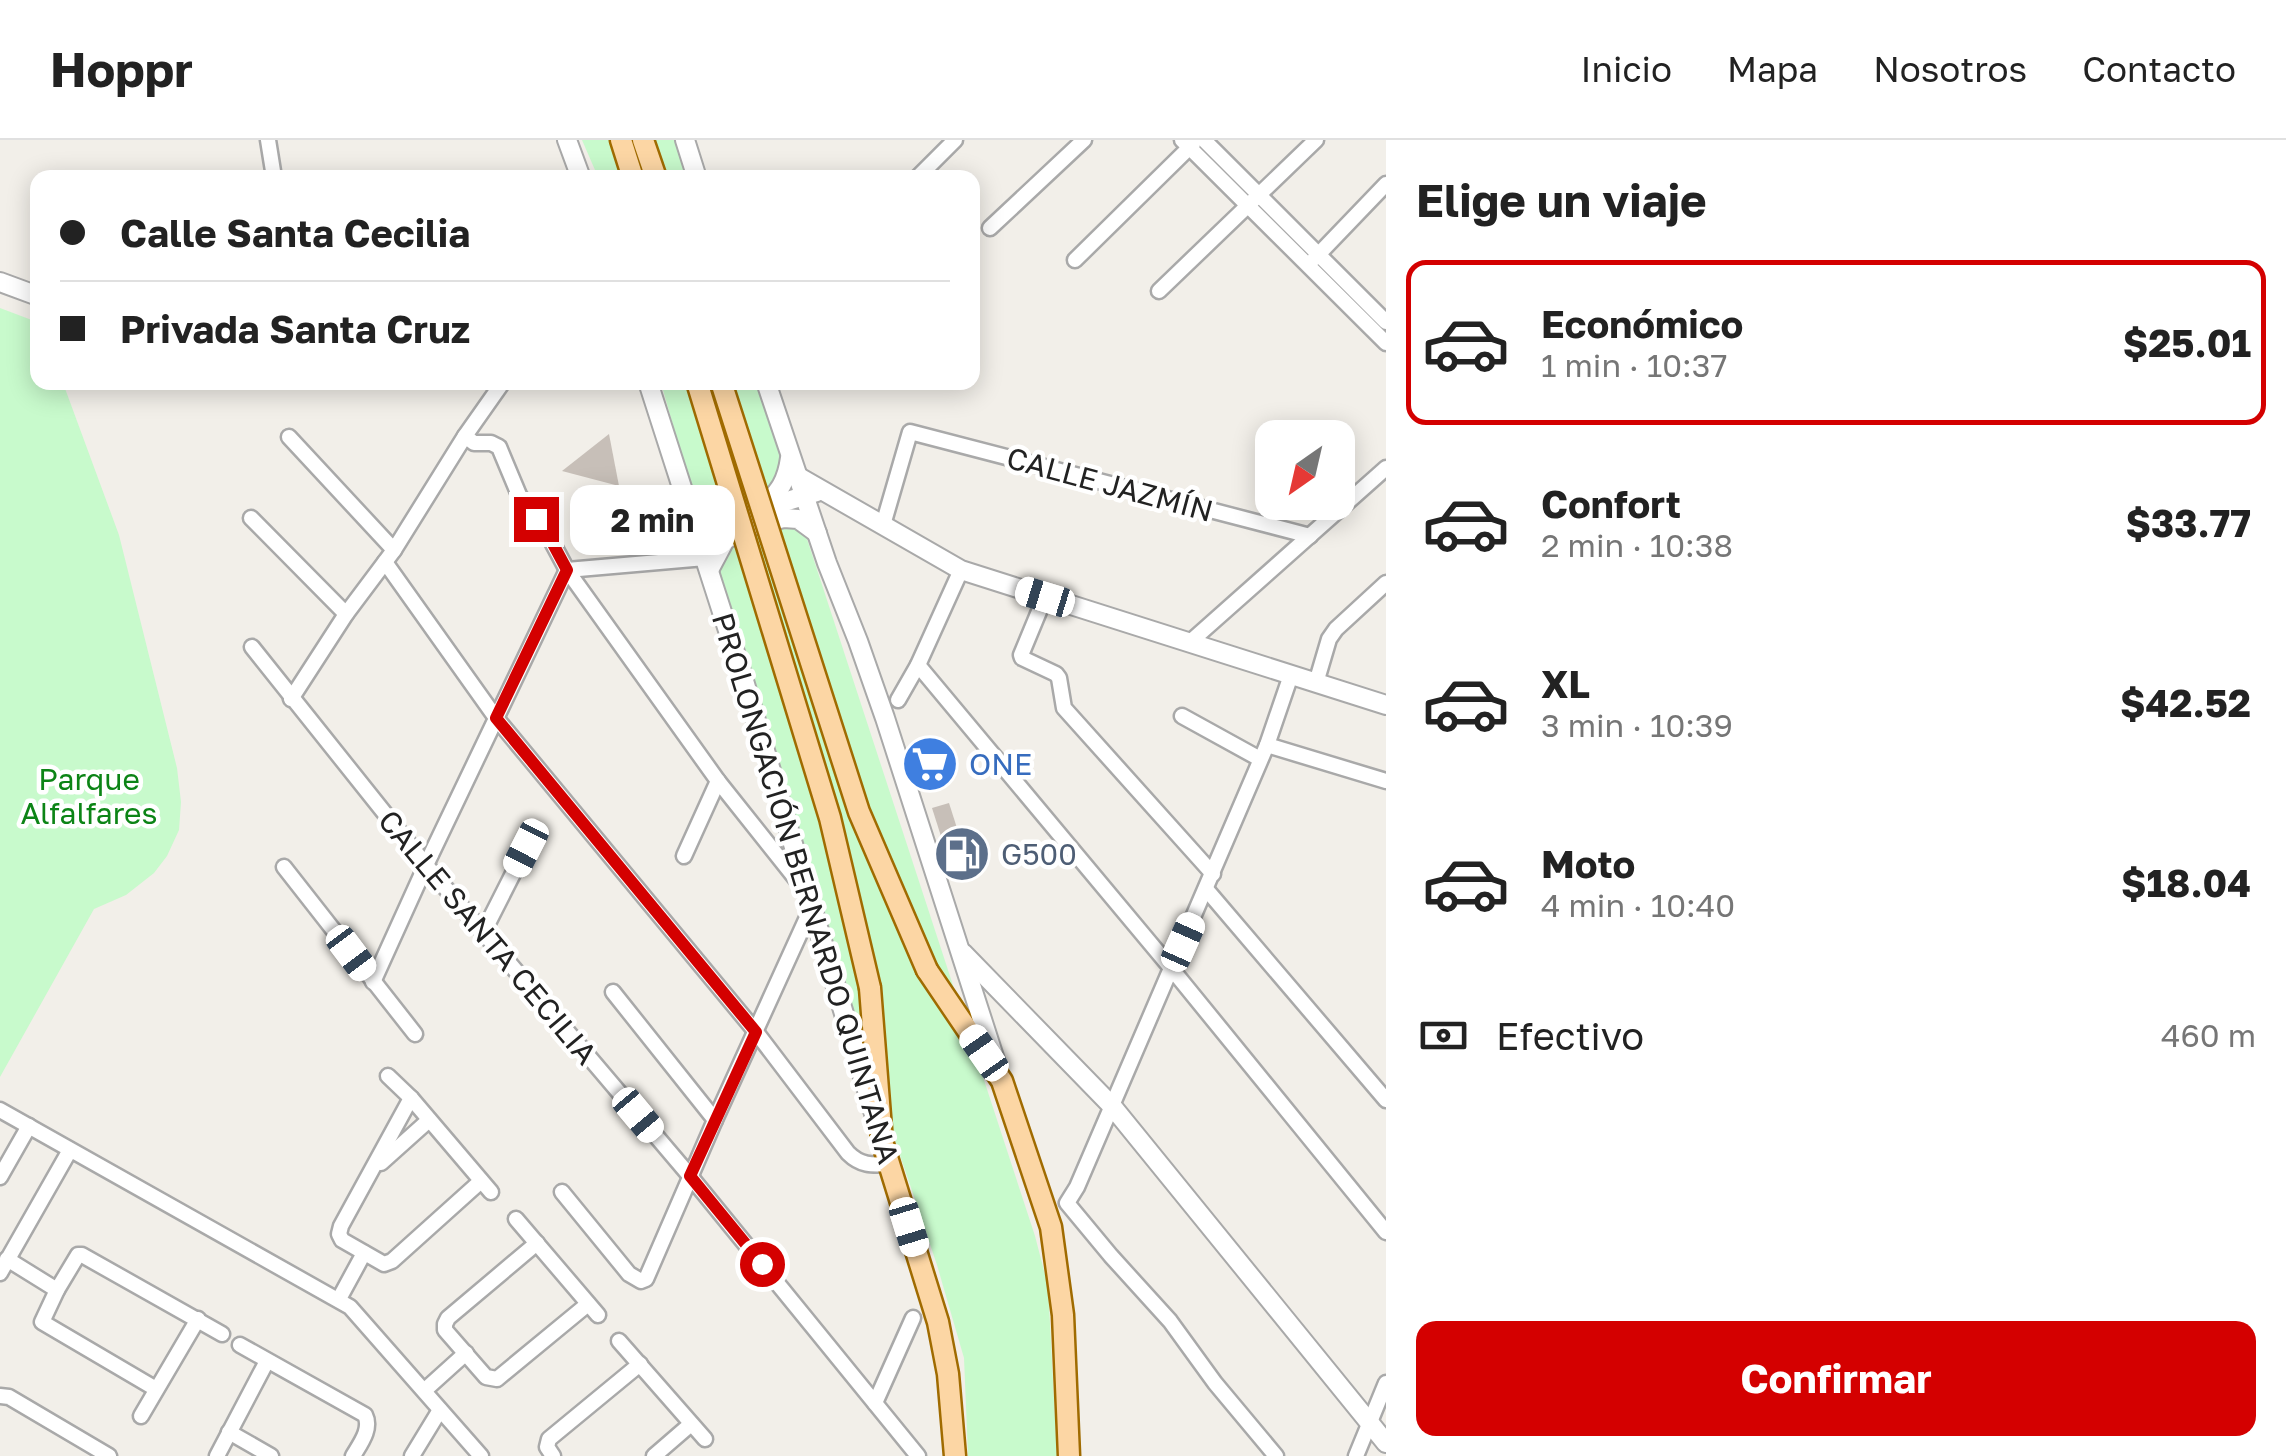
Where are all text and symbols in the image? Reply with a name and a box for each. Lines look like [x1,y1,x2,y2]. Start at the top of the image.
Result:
text: Hoppr [50,40,193,98]
text: Inicio [1581,48,1672,90]
text: Mapa [1727,48,1818,90]
text: Nosotros [1873,48,2027,90]
text: Contacto [2082,48,2236,90]
text: Elige un viaje [1416,173,1707,227]
text: Calle Santa Cecilia [120,210,470,255]
icon: car [1421,298,1511,388]
text: Económico [1541,301,1743,346]
text: Privada Santa Cruz [120,306,470,351]
text: $25.01 [2123,320,2251,365]
text: 1 min · 10:37 [1541,346,1727,384]
north arrow [1255,420,1355,520]
map controls [1255,420,1355,520]
street label: CALLE JAZMÍN [1003,439,1217,529]
icon: car [1421,478,1511,568]
text: Confort [1541,481,1681,526]
callout: 2 min [571,484,736,554]
route end [514,497,559,542]
text: $33.77 [2126,500,2251,545]
text: 2 min [611,501,694,539]
text: 2 min · 10:38 [1541,526,1733,564]
car [1012,574,1078,620]
street label: PROLONGACIÓN BERNARDO QUINTANA [705,608,907,1168]
icon: car [1421,658,1511,748]
text: XL [1541,661,1590,706]
text: $42.52 [2120,680,2251,725]
text: 3 min · 10:39 [1541,706,1733,744]
supermarket icon: ONE [900,734,960,794]
place label: ONE [969,746,1032,782]
park label: Parque Alfalfares [21,761,157,831]
street label: CALLE SANTA CECILIA [371,803,605,1071]
car [499,814,553,882]
fuel station icon: G500 [932,824,992,884]
place label: G500 [1001,836,1077,872]
icon: car [1421,838,1511,928]
text: Moto [1541,841,1635,886]
text: $18.04 [2121,860,2251,905]
text: 4 min · 10:40 [1541,886,1735,924]
car [1157,908,1209,976]
car [321,920,381,986]
icon: cash [1416,1008,1471,1063]
text: Efectivo [1496,1013,1644,1058]
text: 460 m [2161,1016,2256,1054]
car [955,1020,1013,1086]
car [607,1082,669,1148]
car [886,1194,932,1260]
route start [740,1242,785,1287]
button: Confirmar [1416,1321,2256,1436]

